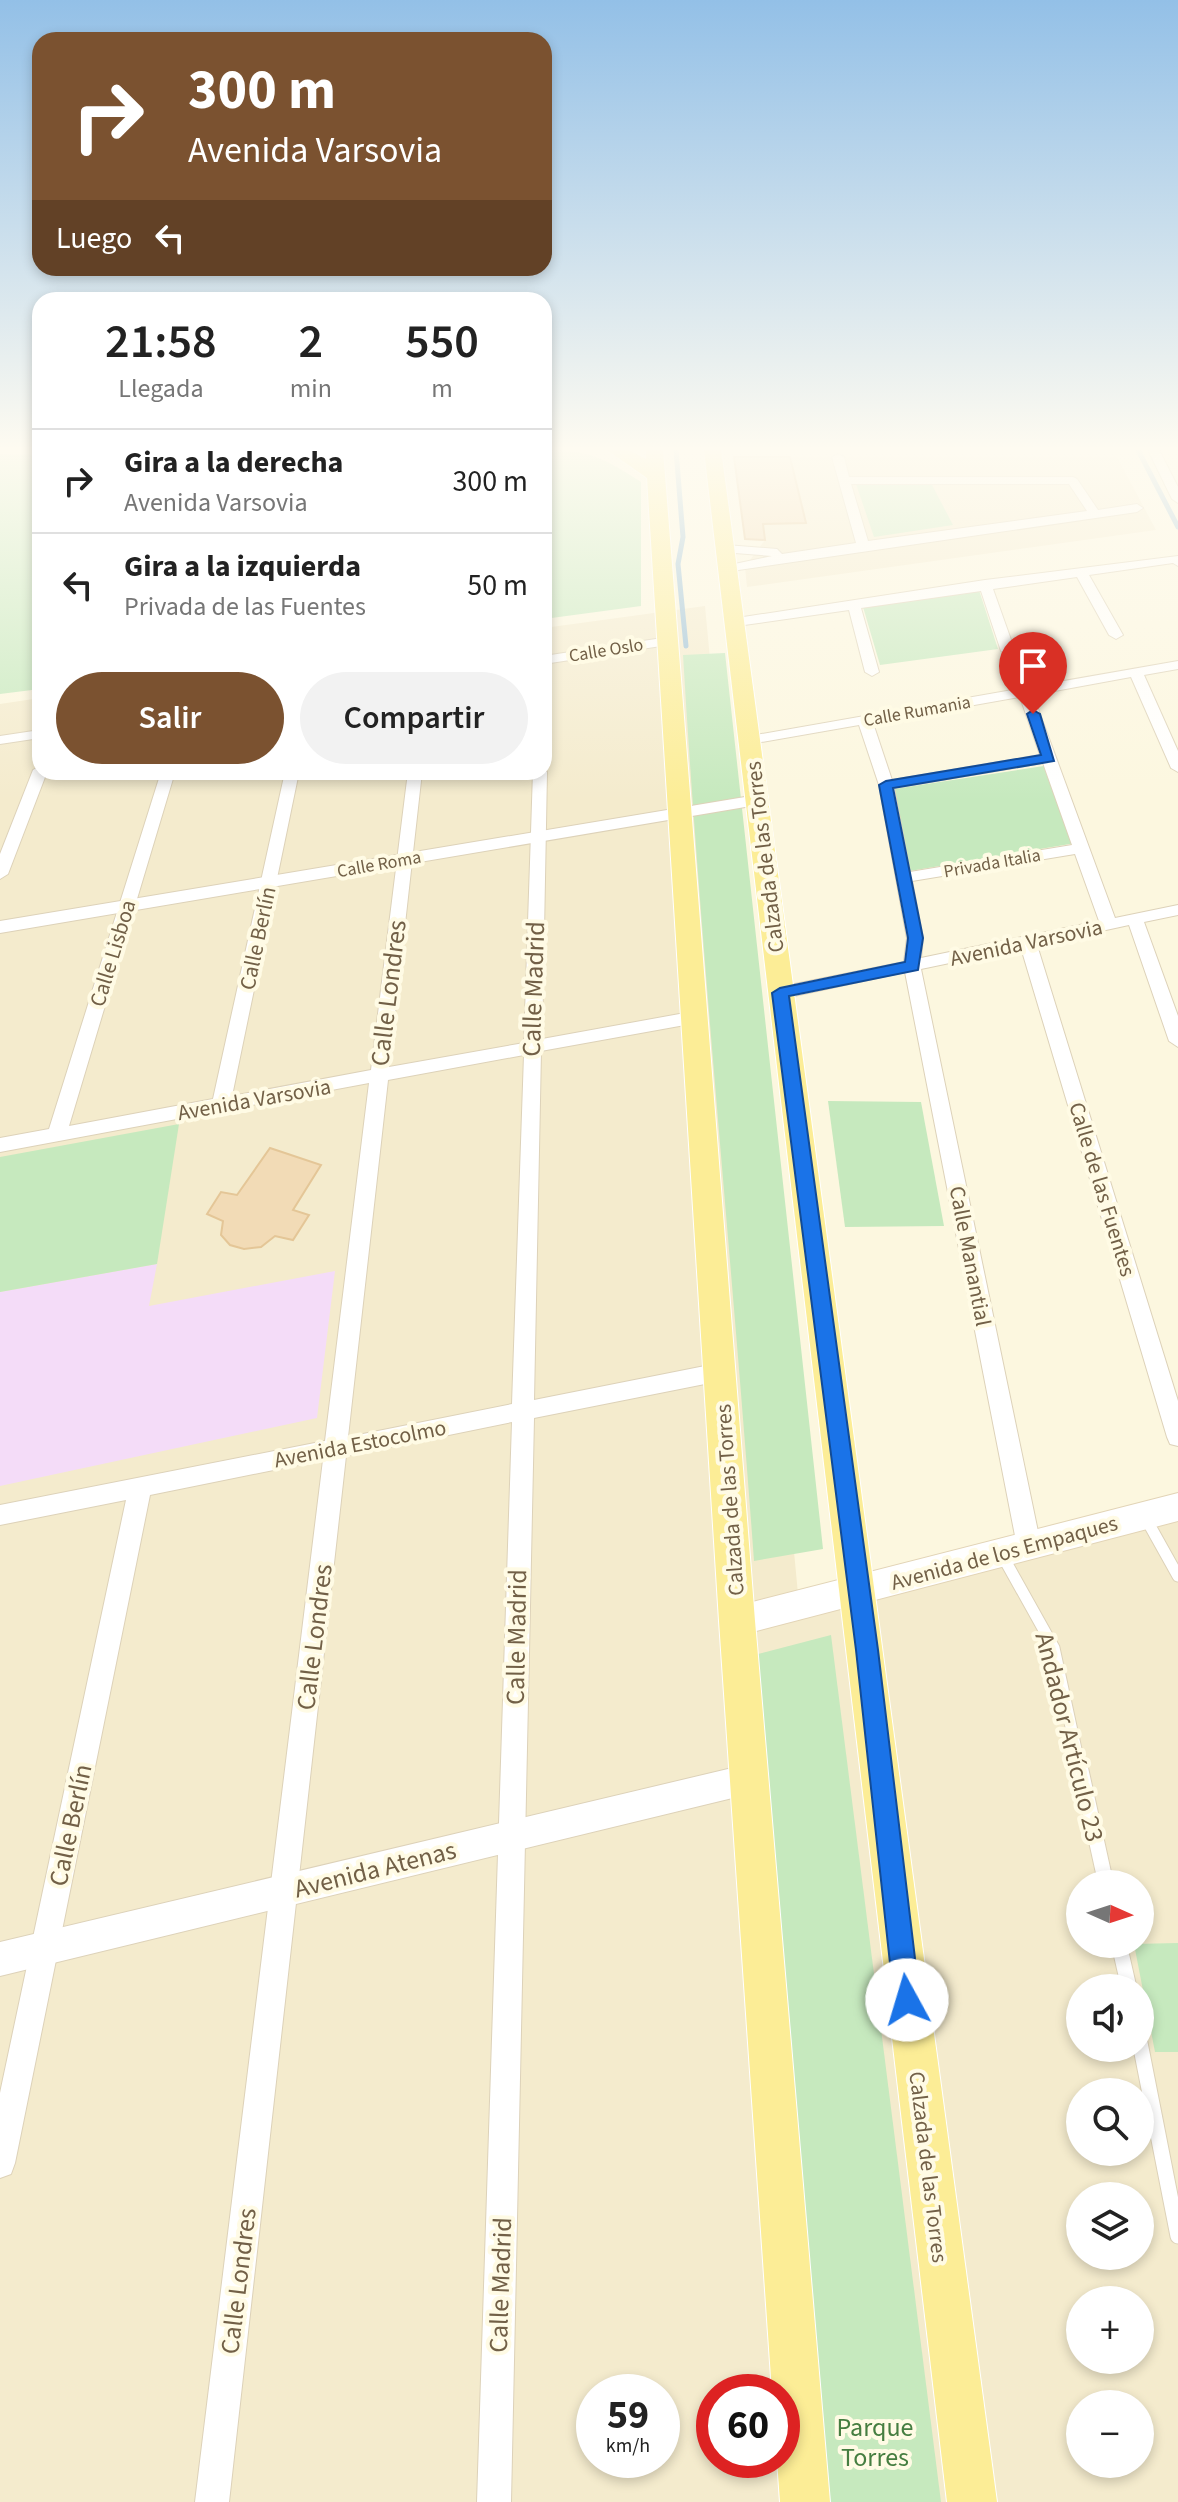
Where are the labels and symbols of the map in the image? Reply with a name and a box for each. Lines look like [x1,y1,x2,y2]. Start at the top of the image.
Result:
street label: Calle Oslo [567,632,645,669]
pin [999,632,1067,714]
street label: Calle Rumania [862,690,973,733]
street label: Calzada de las Torres [737,760,793,954]
street label: Privada Italia [942,843,1043,884]
street label: Calle Roma [335,845,423,884]
street label: Calle Berlín [231,884,285,993]
street label: Calle Lisboa [82,896,144,1011]
street label: Avenida Varsovia [947,911,1106,975]
street label: Calle Londres [361,918,416,1068]
street label: Calle Madrid [513,921,554,1057]
street label: Avenida Varsovia [175,1071,333,1129]
street label: Calle de las Fuentes [1060,1098,1144,1280]
street label: Calle Manantial [941,1183,999,1329]
street label: Calzada de las Torres [707,1403,753,1597]
street label: Avenida Estocolmo [271,1412,449,1476]
street label: Avenida de los Empaques [887,1507,1121,1599]
street label: Calle Londres [287,1562,342,1712]
street label: Calle Madrid [497,1569,536,1705]
street label: Andador Artículo 23 [1026,1628,1113,1846]
street label: Calle Berlín [40,1761,101,1889]
street label: Avenida Atenas [290,1831,460,1907]
north arrow [1066,1870,1154,1958]
position arrow [865,1958,949,2042]
street label: Calzada de las Torres [900,2070,956,2264]
street label: Calle Londres [211,2206,266,2356]
street label: Calle Madrid [480,2217,521,2353]
speed limit sign: 60 [696,2374,800,2478]
park label: Parque Torres [837,2409,913,2476]

